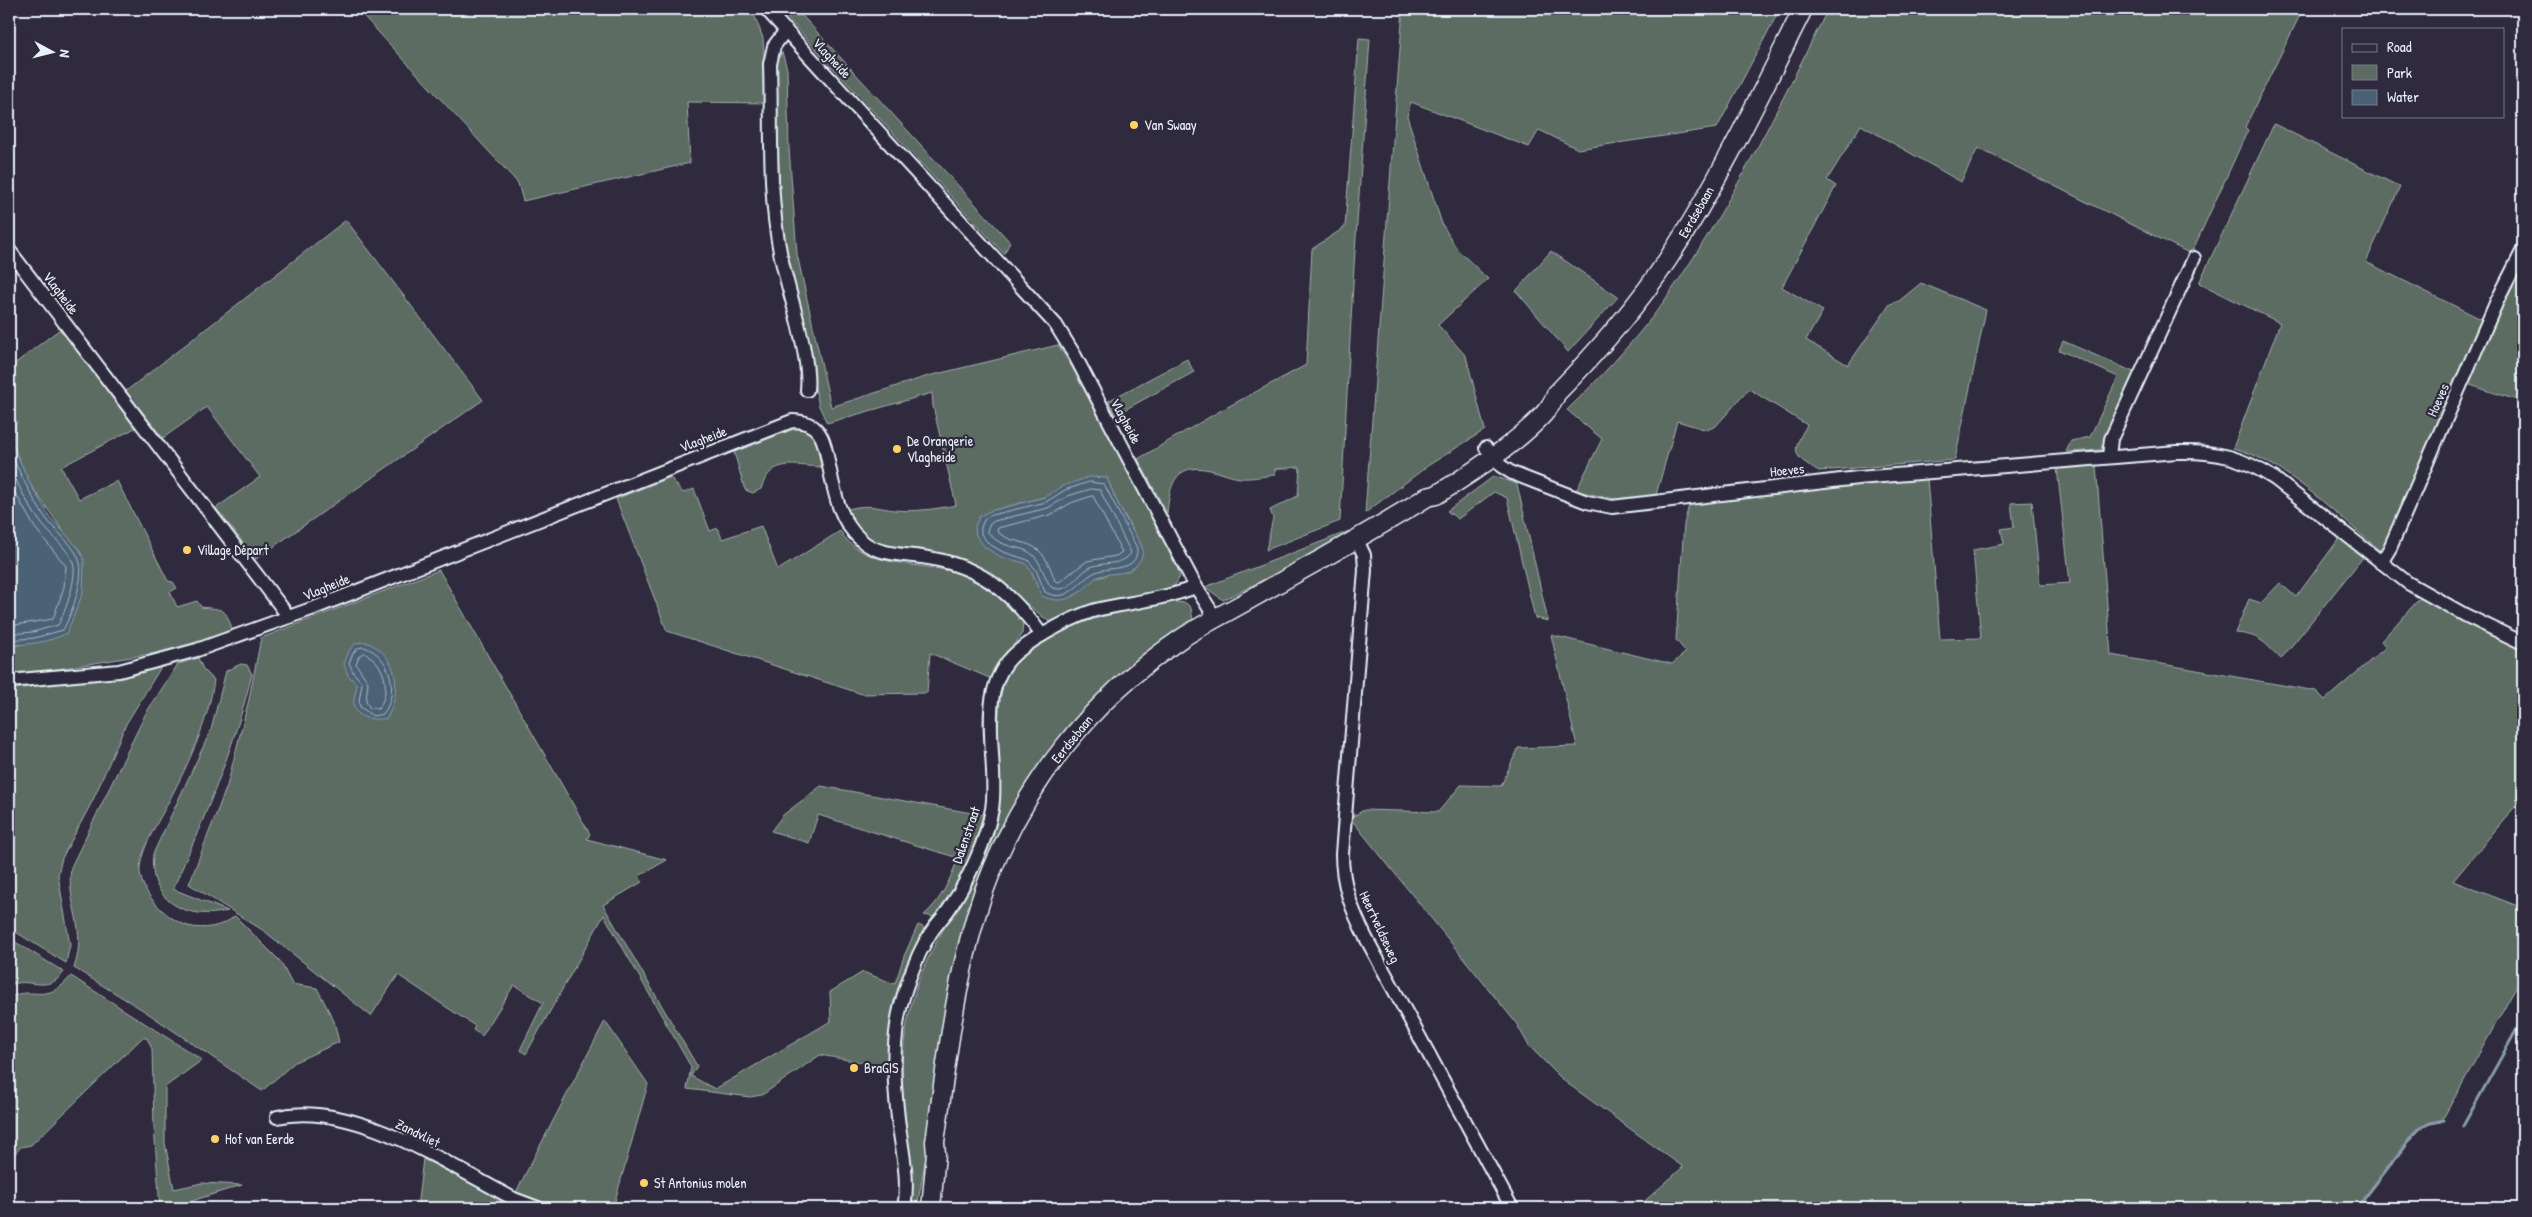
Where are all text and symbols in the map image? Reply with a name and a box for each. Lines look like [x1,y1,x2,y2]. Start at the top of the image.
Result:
north arrow [28,28,78,78]
legend [2342,28,2504,118]
street label: Vlagheide [808,33,856,83]
text: Road [2387,36,2412,57]
text: N [55,49,75,59]
text: Park [2387,62,2412,83]
text: Water [2387,86,2419,107]
place label: Van Swaay [1144,115,1197,135]
marker: Van Swaay [1128,119,1140,131]
street label: Eerdsebaan [1673,182,1718,241]
street label: Vlagheide [38,267,84,319]
street label: Hoeves [2422,380,2453,419]
street label: Vlagheide [1106,395,1147,448]
street label: Vlagheide [677,421,730,457]
place label: De Orangerie Vlagheide [907,431,974,467]
marker: De Orangerie Vlagheide [891,443,903,455]
street label: Hoeves [1769,458,1805,481]
place label: Village Départ [197,540,269,560]
marker: Village Départ [181,544,193,556]
street label: Vlagheide [300,568,353,605]
street label: Eerdsebaan [1046,711,1097,767]
street label: Dalenstraat [947,804,984,866]
street label: Heertveldseweg [1355,888,1405,966]
place label: BraGIS [864,1058,899,1077]
marker: BraGIS [848,1062,860,1074]
street label: Zandvliet [393,1114,444,1152]
place label: Hof van Eerde [225,1129,295,1148]
marker: Hof van Eerde [209,1133,221,1145]
place label: St Antonius molen [654,1173,747,1192]
marker: St Antonius molen [638,1177,650,1189]

